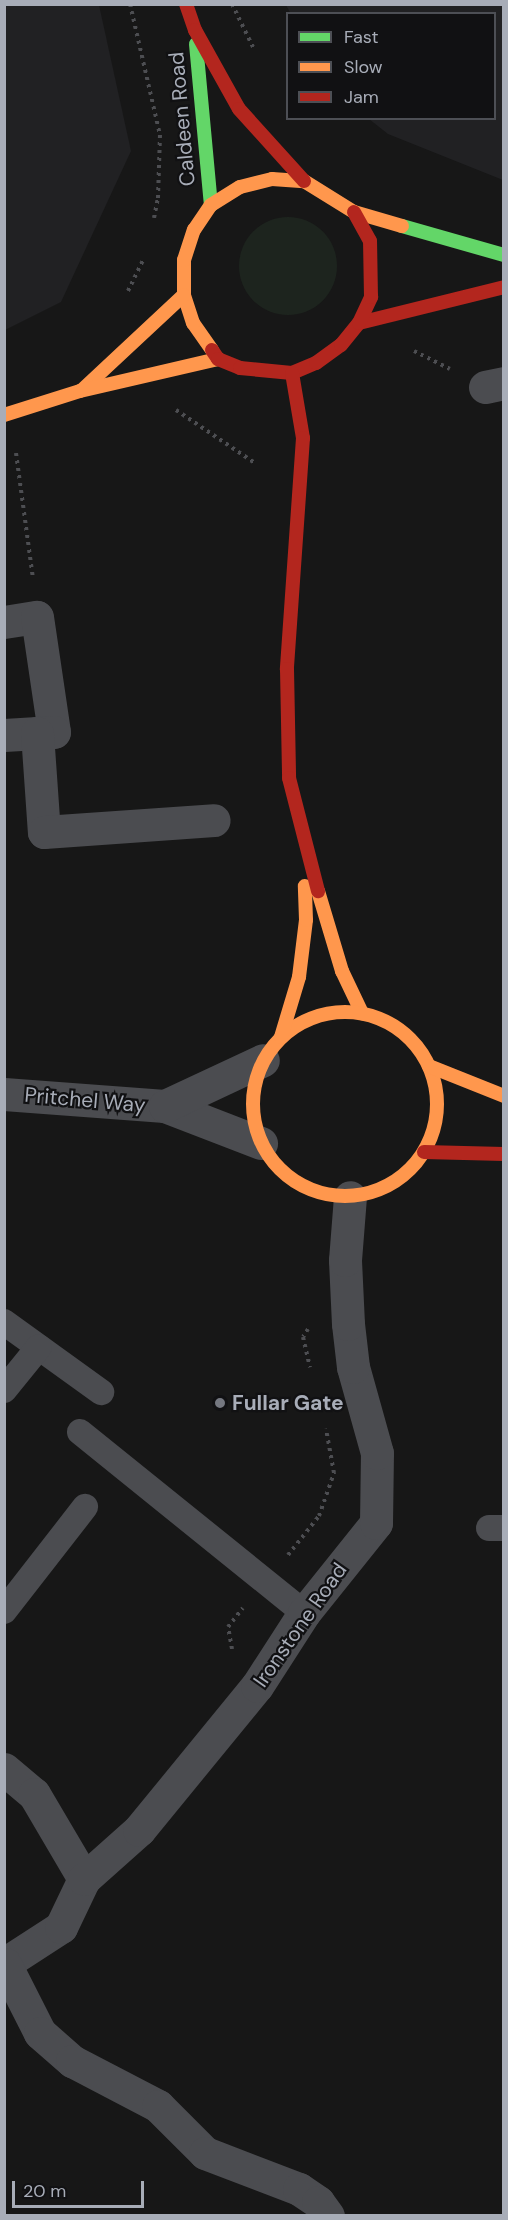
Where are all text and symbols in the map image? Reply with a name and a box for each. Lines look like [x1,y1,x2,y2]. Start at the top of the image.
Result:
legend [286,12,496,120]
text: Fast [344,25,379,49]
street label: Caldeen Road [164,51,200,187]
text: Slow [344,55,383,79]
text: Jam [344,85,379,109]
street label: Pritchel Way [23,1082,147,1118]
place label: Fullar Gate [232,1390,344,1416]
marker: Fullar Gate [213,1396,227,1410]
street label: Ironstone Road [248,1558,352,1692]
scale bar [15,2169,147,2207]
text: 20 m [23,2179,66,2203]

